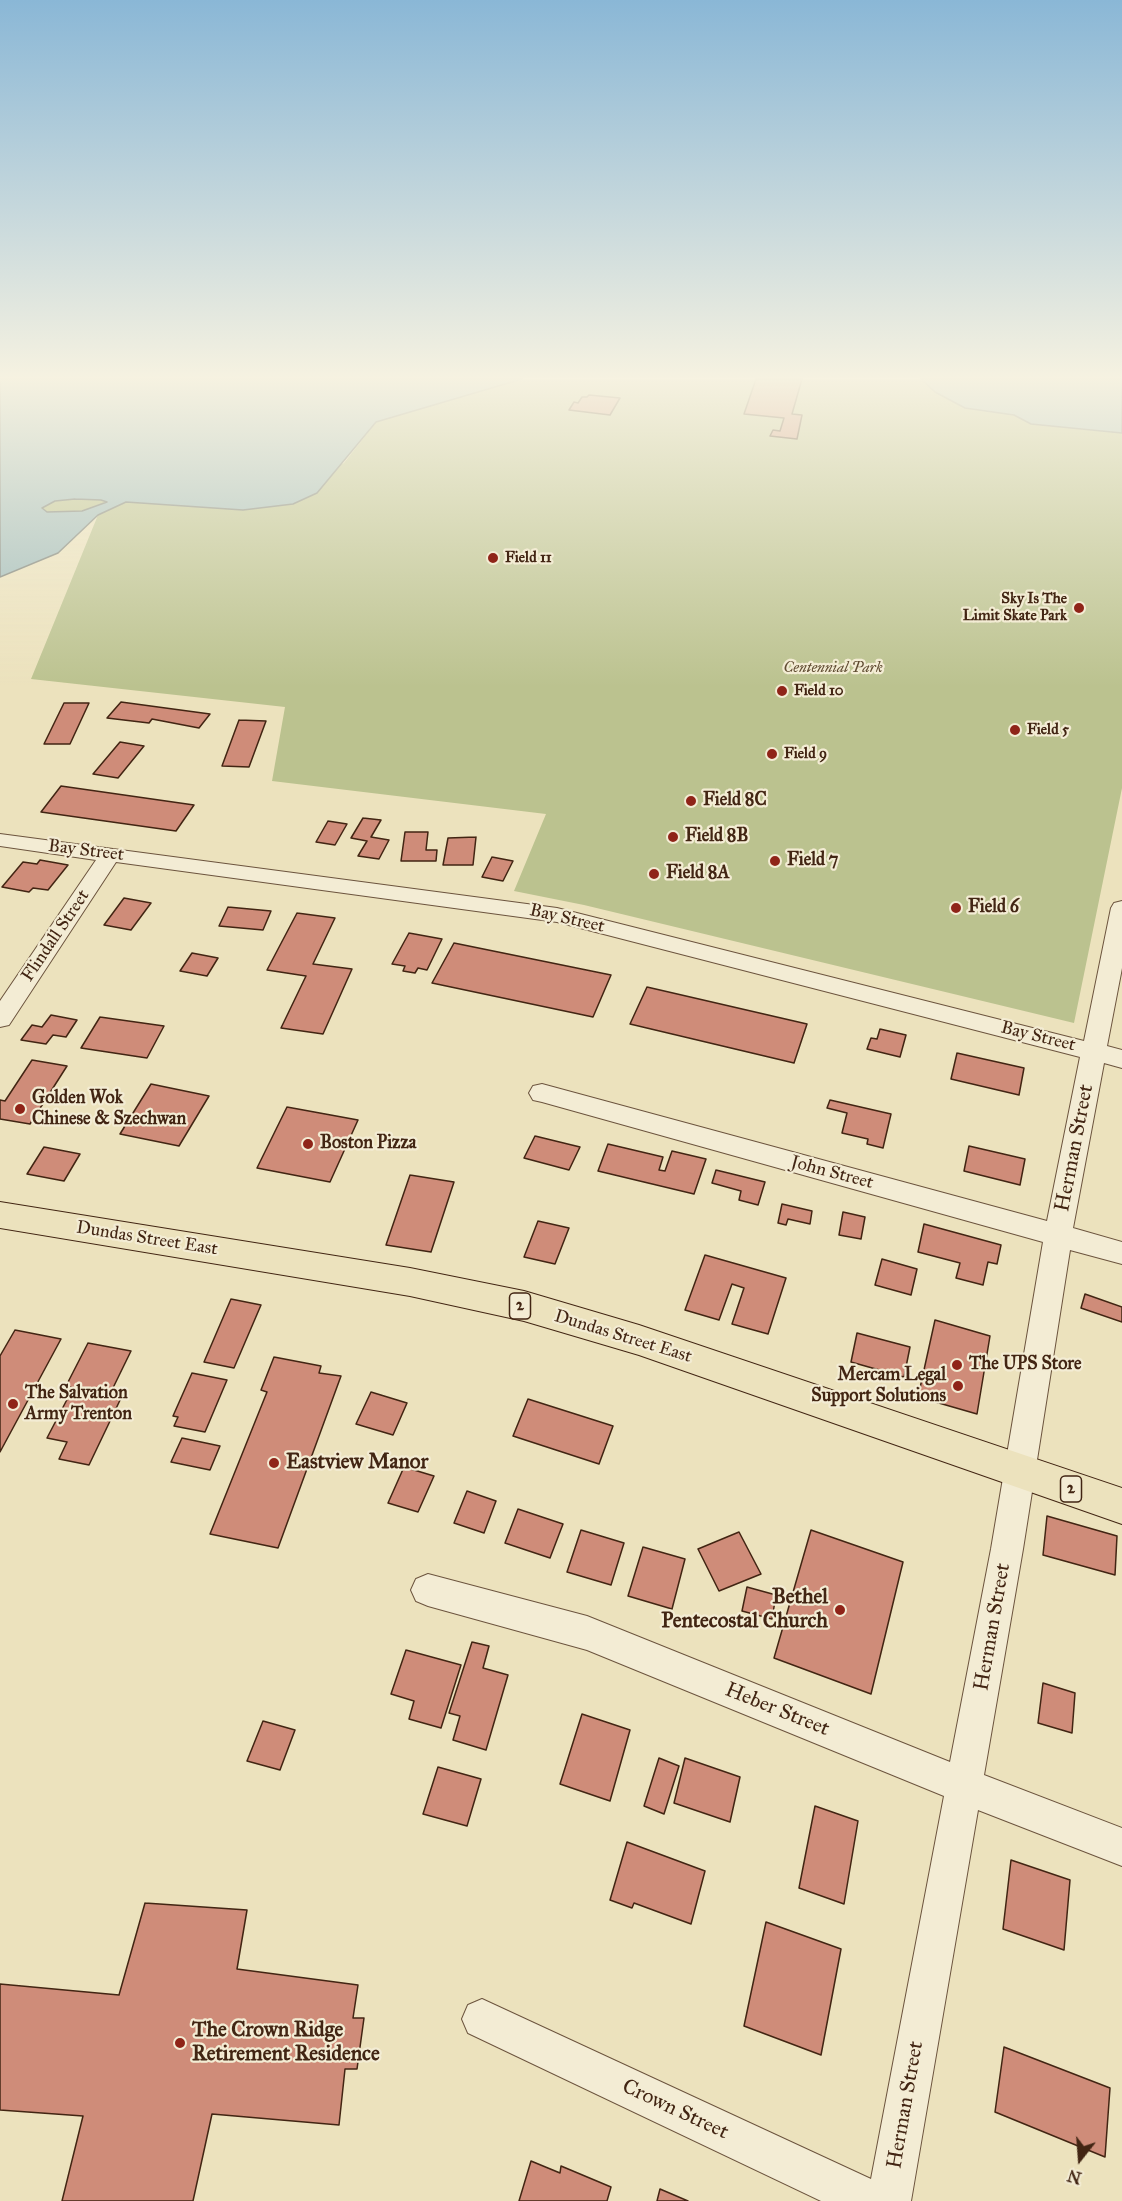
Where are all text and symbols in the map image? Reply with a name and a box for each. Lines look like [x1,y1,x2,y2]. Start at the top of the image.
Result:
place label: Field 11 [505,549,552,567]
marker: Field 11 [486,551,500,565]
place label: Sky Is The Limit Skate Park [963,590,1067,625]
marker: Sky Is The Limit Skate Park [1072,601,1086,615]
park label: Centennial Park [783,659,883,677]
place label: Field 10 [794,682,843,700]
marker: Field 10 [775,684,789,698]
place label: Field 5 [1027,721,1069,739]
marker: Field 5 [1008,723,1022,737]
place label: Field 9 [784,745,827,763]
marker: Field 9 [765,747,779,761]
place label: Field 8C [703,790,767,812]
marker: Field 8C [684,794,698,808]
place label: Field 8B [685,826,748,848]
marker: Field 8B [666,830,680,844]
street label: Bay Street [47,836,125,866]
place label: Field 7 [787,850,838,872]
marker: Field 7 [768,854,782,868]
place label: Field 8A [666,863,730,885]
marker: Field 8A [647,867,661,881]
street label: Flindall Street [17,886,95,986]
place label: Field 6 [968,897,1019,919]
street label: Bay Street [527,900,607,938]
marker: Field 6 [949,901,963,915]
street label: Bay Street [998,1017,1078,1057]
street label: Herman Street [1050,1082,1100,1214]
place label: Golden Wok Chinese & Szechwan [32,1088,186,1130]
marker: Golden Wok Chinese & Szechwan [13,1102,27,1116]
place label: Boston Pizza [320,1133,416,1155]
marker: Boston Pizza [301,1137,315,1151]
street label: John Street [788,1152,876,1194]
street label: Dundas Street East [75,1217,219,1261]
road number: 2 [510,1293,530,1319]
street label: Dundas Street East [552,1306,694,1368]
place label: The UPS Store [969,1354,1081,1376]
marker: The UPS Store [950,1358,964,1372]
place label: Mercam Legal Support Solutions [811,1365,946,1408]
marker: Mercam Legal Support Solutions [951,1379,965,1393]
place label: The Salvation Army Trenton [25,1383,132,1426]
marker: The Salvation Army Trenton [6,1397,20,1411]
place label: Eastview Manor [286,1450,428,1476]
marker: Eastview Manor [267,1456,281,1470]
road number: 2 [1060,1476,1082,1502]
street label: Herman Street [969,1561,1017,1693]
place label: Bethel Pentecostal Church [661,1585,828,1635]
marker: Bethel Pentecostal Church [833,1603,847,1617]
street label: Heber Street [721,1678,833,1742]
place label: The Crown Ridge Retirement Residence [192,2018,380,2068]
marker: The Crown Ridge Retirement Residence [173,2036,187,2050]
street label: Herman Street [882,2039,930,2171]
street label: Crown Street [618,2074,732,2146]
north arrow [1050,2129,1110,2189]
text: N [1065,2166,1084,2188]

